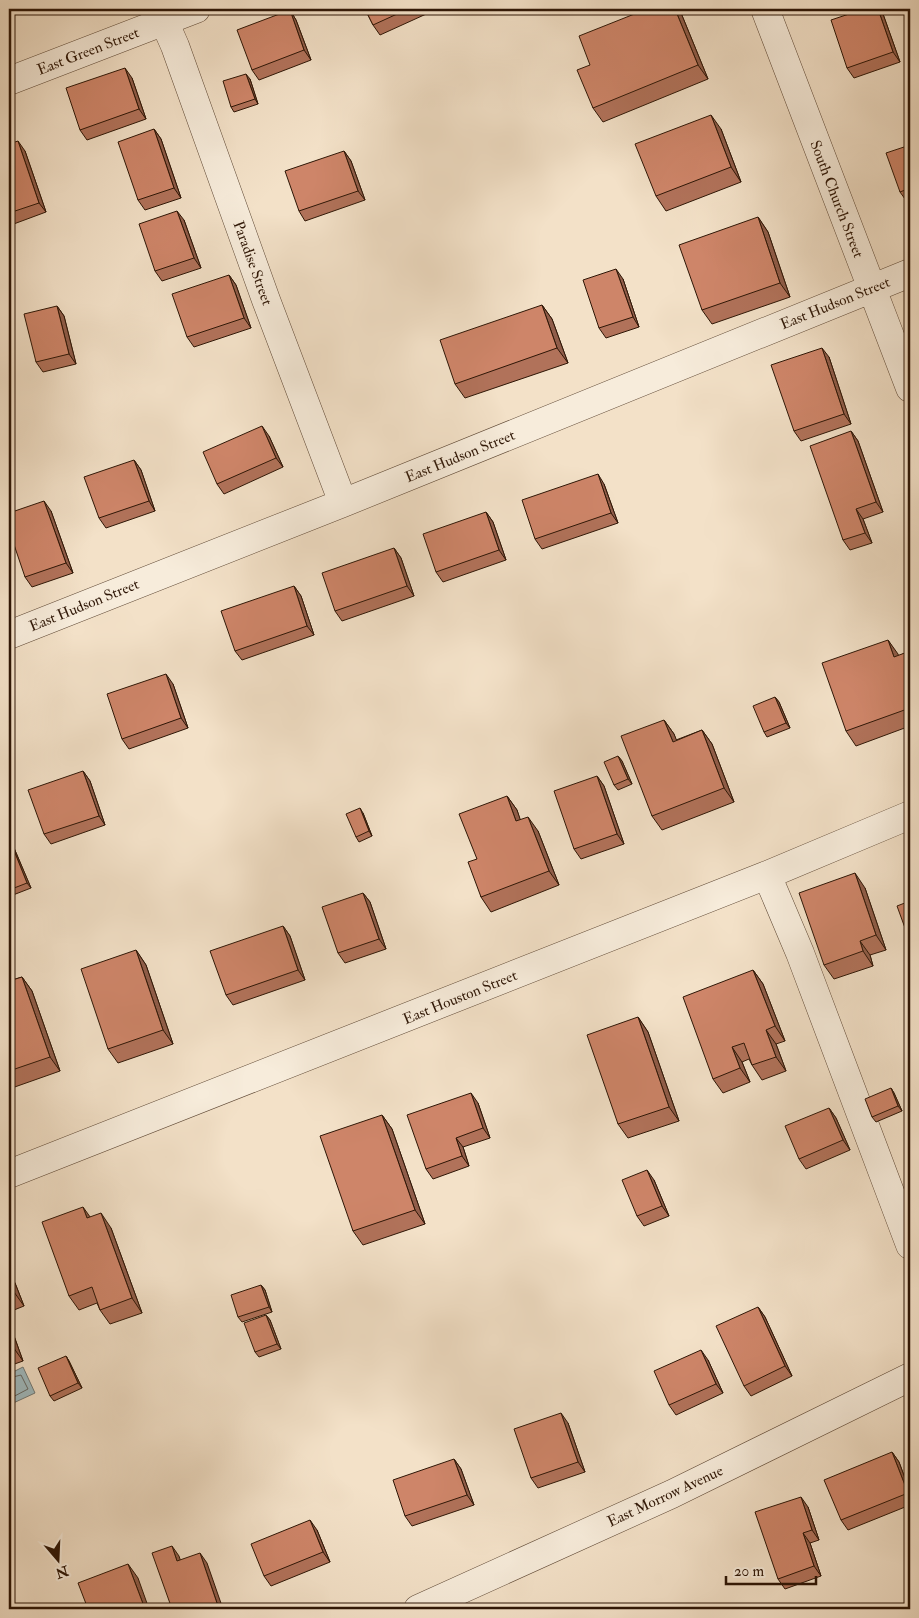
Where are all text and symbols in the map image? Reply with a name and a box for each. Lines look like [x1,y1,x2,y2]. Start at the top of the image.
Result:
street label: East Green Street [34,23,142,80]
street label: South Church Street [805,138,868,261]
street label: Paradise Street [228,218,277,308]
street label: East Hudson Street [777,273,893,334]
street label: East Hudson Street [402,426,518,487]
street label: East Hudson Street [26,575,142,636]
street label: East Houston Street [400,966,520,1029]
street label: East Morrow Avenue [604,1461,726,1532]
north arrow [32,1536,82,1586]
scale bar [726,1553,816,1585]
text: N [53,1561,72,1582]
text: 20 m [734,1562,764,1581]

